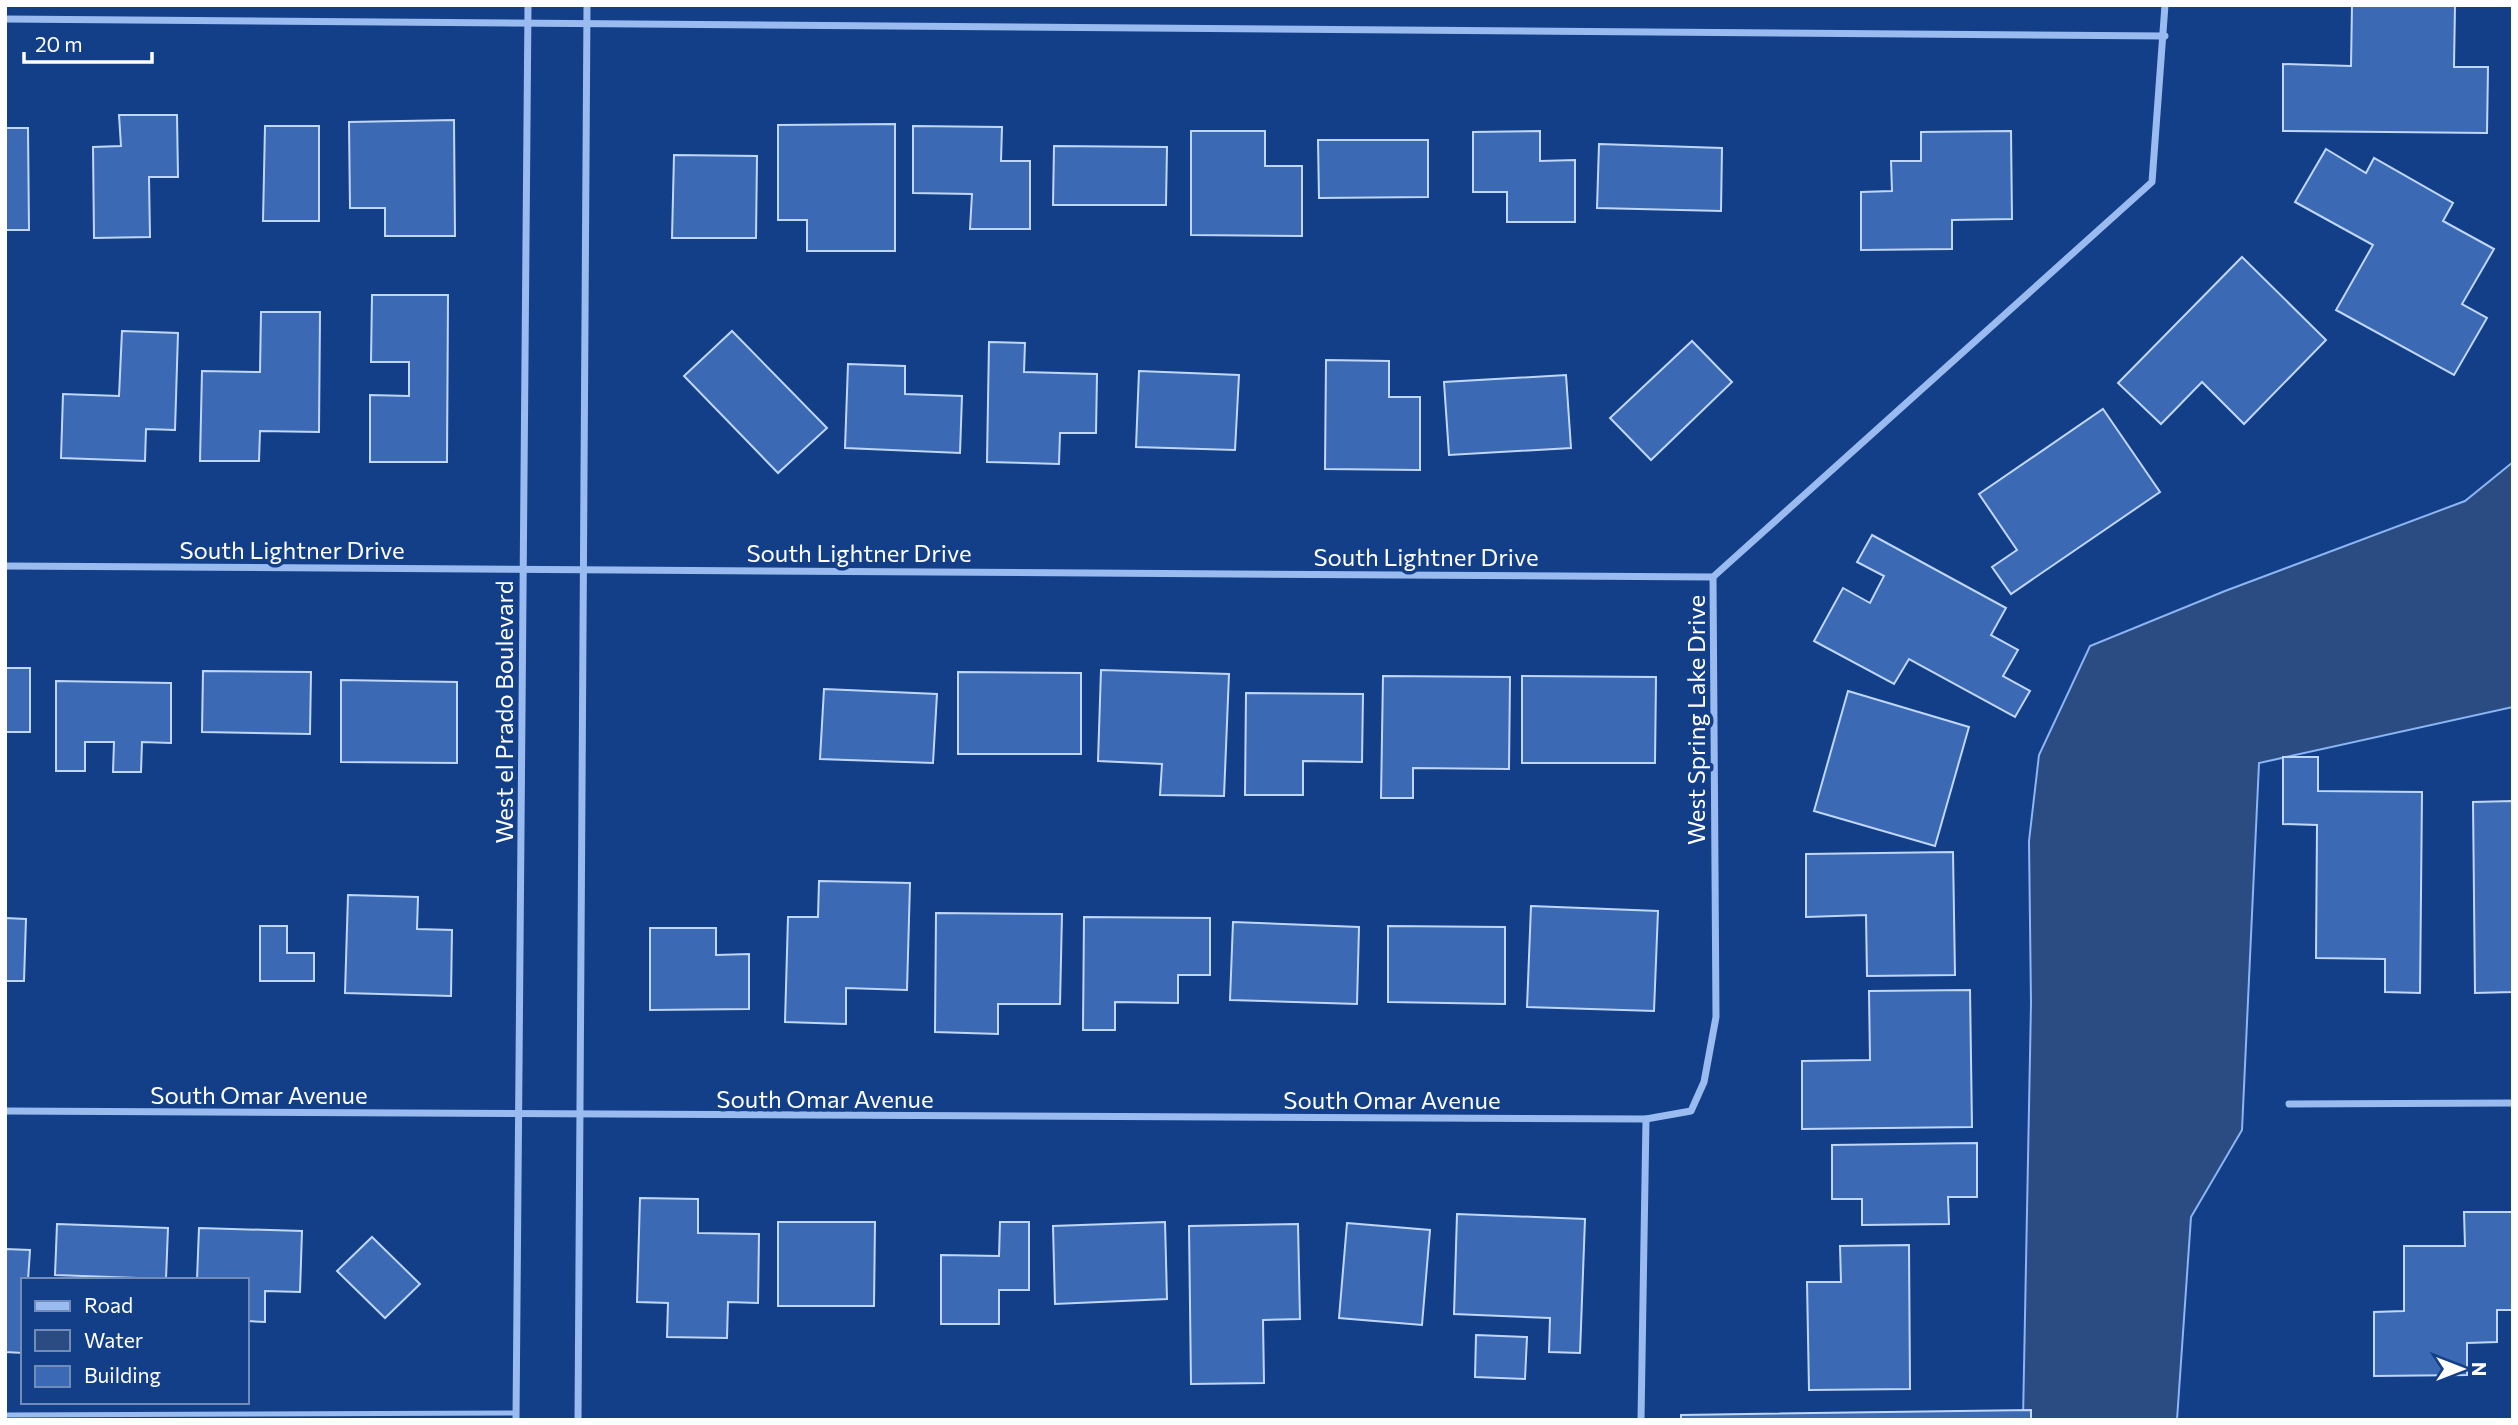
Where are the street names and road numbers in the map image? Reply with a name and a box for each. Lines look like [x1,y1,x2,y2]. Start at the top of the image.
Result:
street label: South Lightner Drive [179,535,405,564]
street label: South Lightner Drive [746,538,972,567]
street label: South Lightner Drive [1313,542,1539,571]
street label: West el Prado Boulevard [489,580,518,844]
street label: West Spring Lake Drive [1681,595,1710,845]
street label: South Omar Avenue [150,1080,368,1109]
street label: South Omar Avenue [716,1084,934,1113]
street label: South Omar Avenue [1283,1085,1501,1114]

